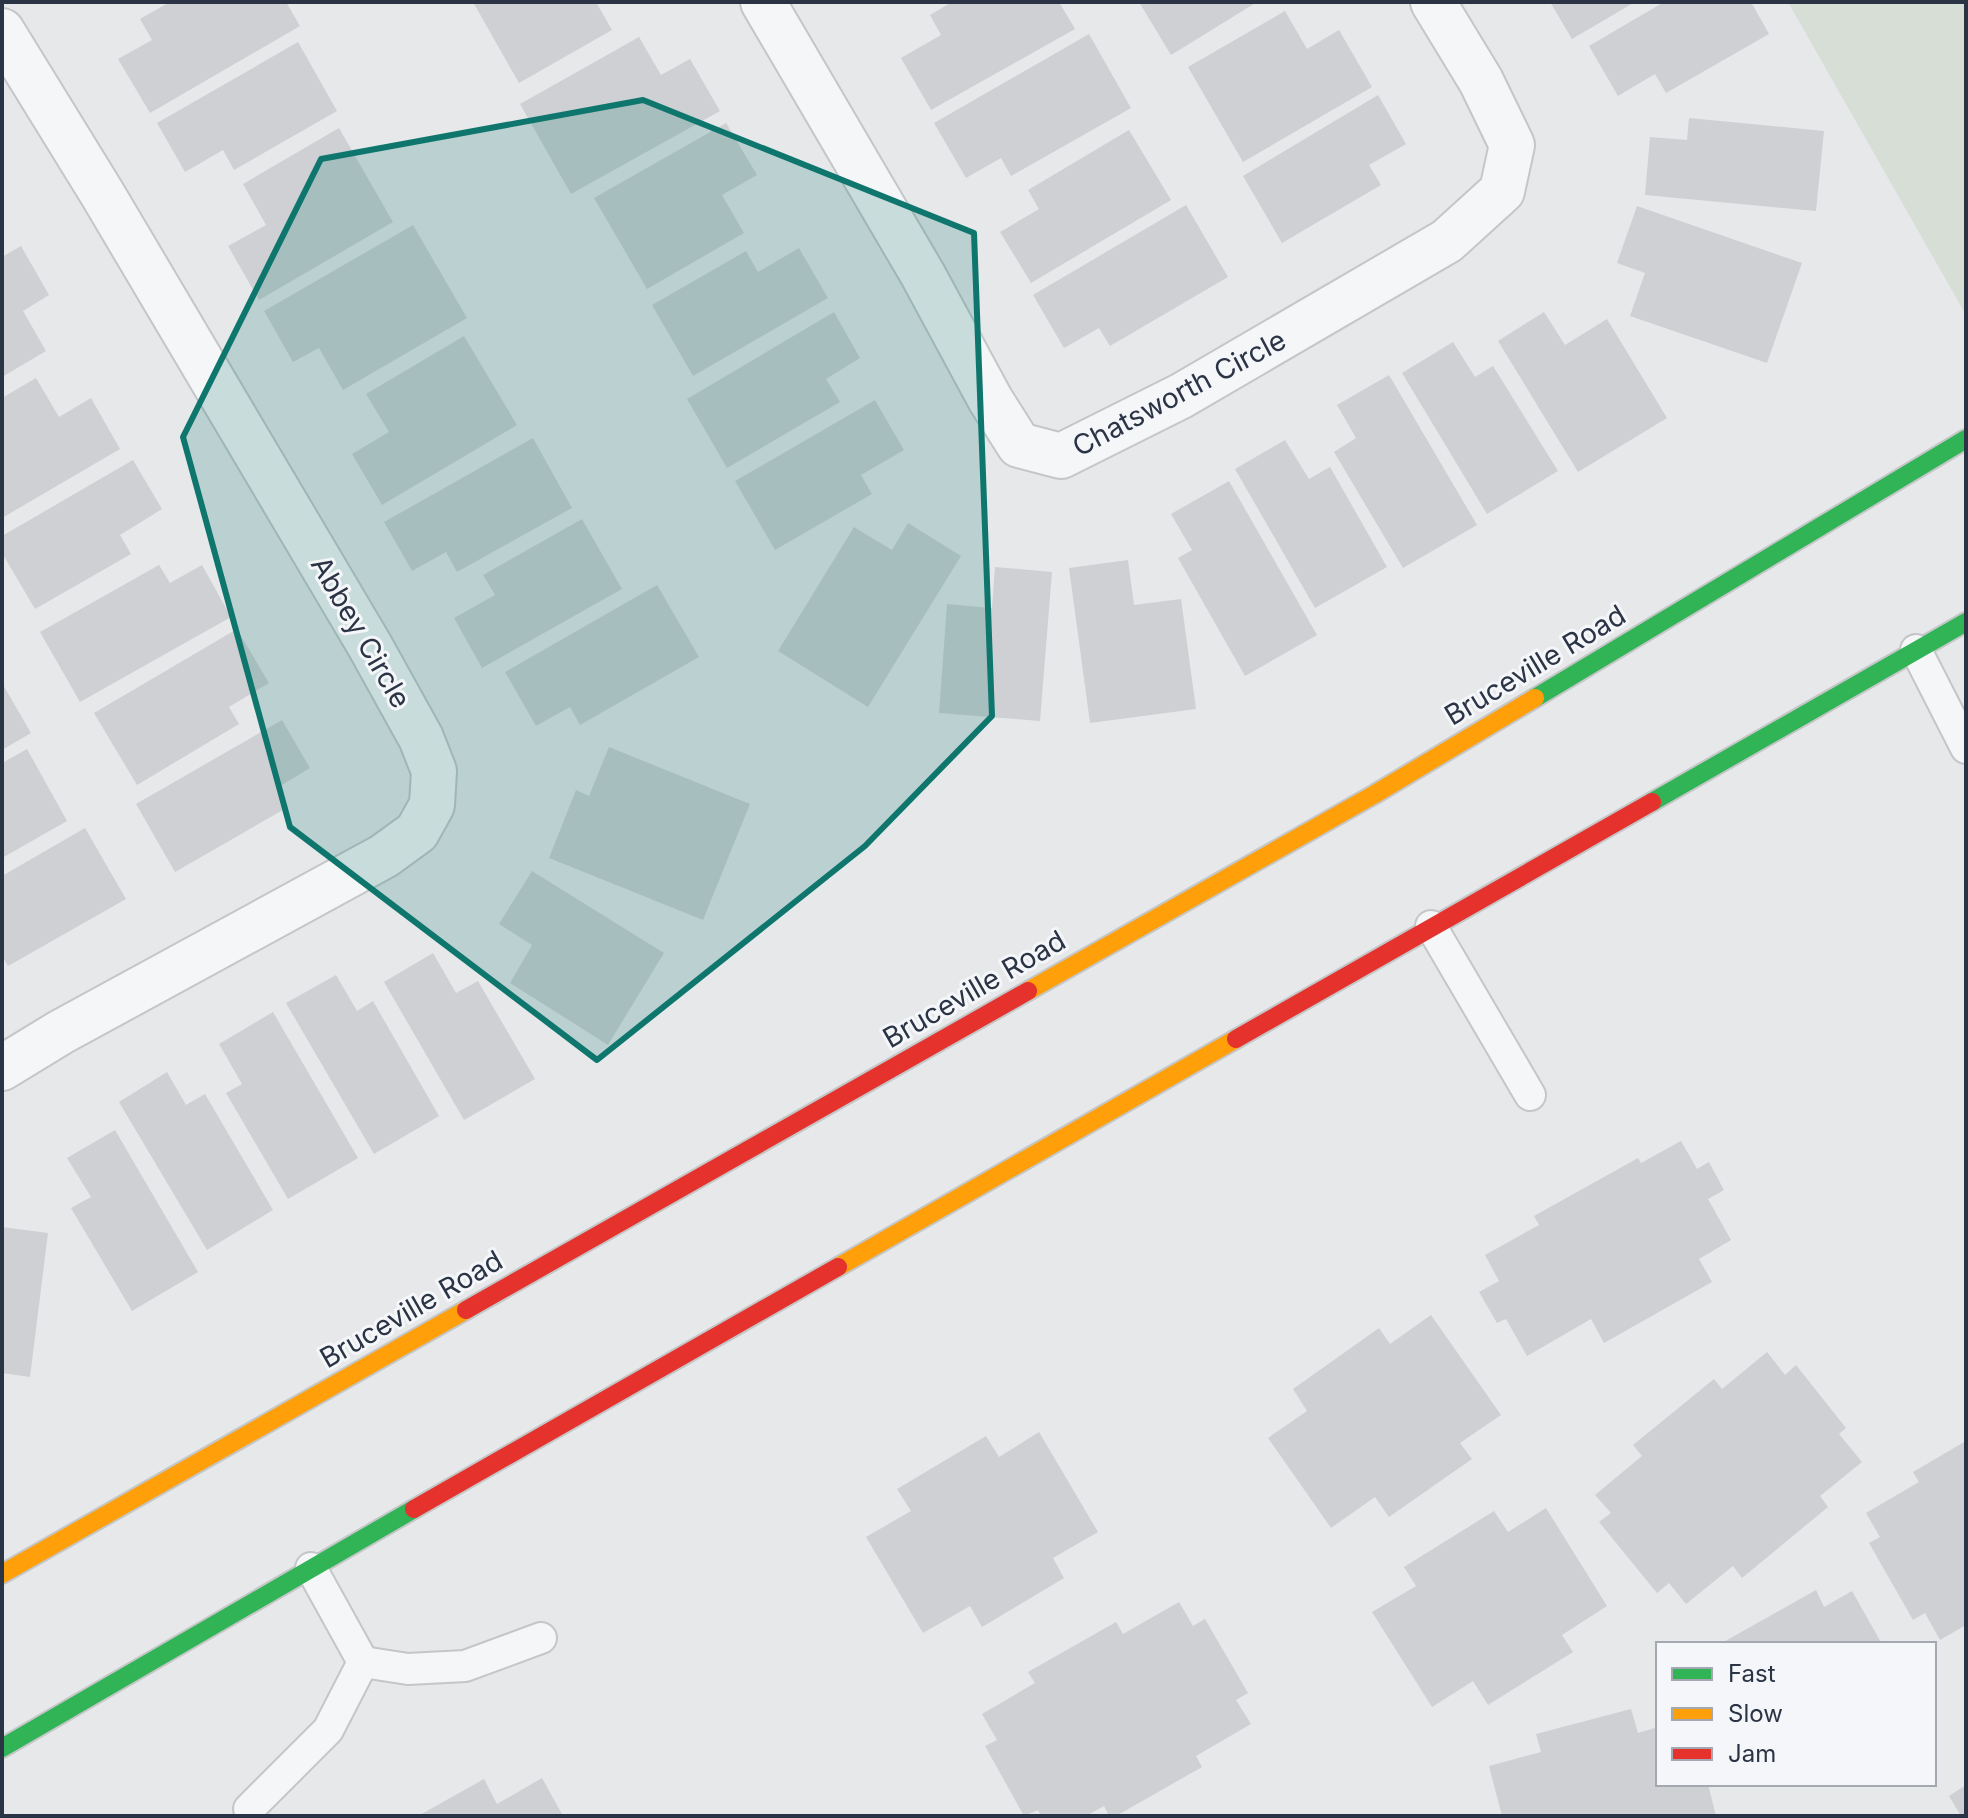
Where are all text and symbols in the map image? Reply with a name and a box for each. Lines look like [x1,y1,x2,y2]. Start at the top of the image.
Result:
street label: Chatsworth Circle [1067,322,1291,464]
street label: Abbey Circle [304,550,418,714]
street label: Bruceville Road [1438,598,1632,732]
street label: Bruceville Road [877,923,1071,1055]
street label: Bruceville Road [314,1243,508,1375]
legend [1656,1642,1936,1786]
text: Fast [1728,1659,1776,1688]
text: Slow [1728,1699,1783,1728]
text: Jam [1728,1739,1776,1768]

